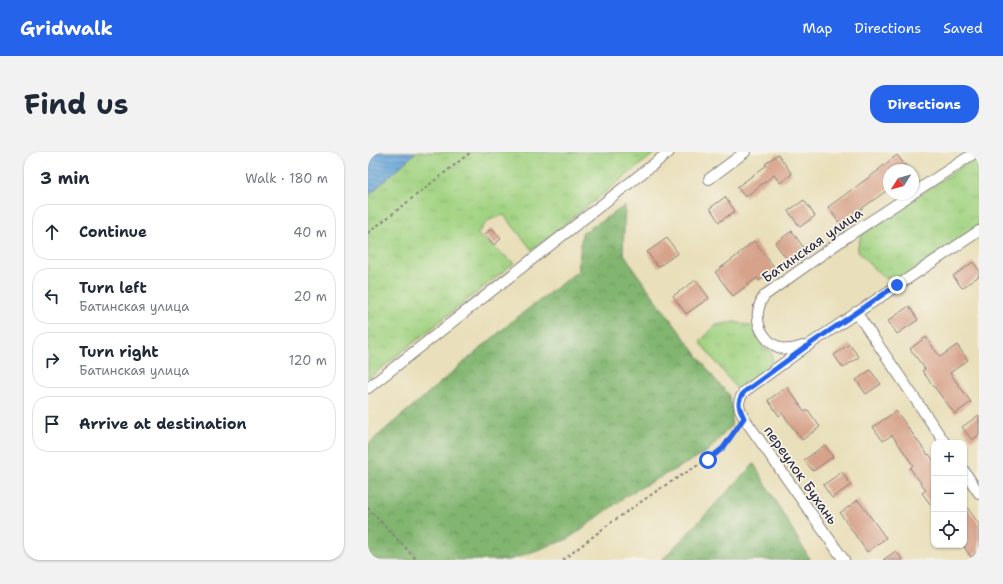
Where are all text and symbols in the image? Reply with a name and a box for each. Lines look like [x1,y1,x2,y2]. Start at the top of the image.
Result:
text: Gridwalk [20,16,113,41]
text: Map [803,19,833,37]
text: Directions [855,19,921,37]
text: Saved [943,19,983,37]
text: Find us [24,85,129,123]
button: Directions [870,85,979,123]
north arrow [883,164,919,200]
text: 3 min [40,167,90,189]
text: Walk · 180 m [245,170,328,187]
street label: Батинская улица [758,203,866,286]
icon: ahead [41,221,63,243]
text: Continue [79,222,147,242]
text: 40 m [293,224,327,241]
route end [888,276,906,294]
text: Turn left [79,278,147,298]
icon: left [41,285,63,307]
text: 20 m [294,288,327,305]
text: Батинская улица [79,298,189,315]
text: Turn right [79,342,159,362]
icon: right [41,349,63,371]
text: 120 m [289,352,327,369]
text: Батинская улица [79,362,189,379]
icon: arrive [41,413,63,435]
text: Arrive at destination [79,414,247,434]
street label: переулок Бухань [760,422,842,528]
map controls [931,440,967,548]
button: + [931,440,967,476]
route start [699,451,717,469]
button: − [931,476,967,512]
button: locate [931,512,967,548]

